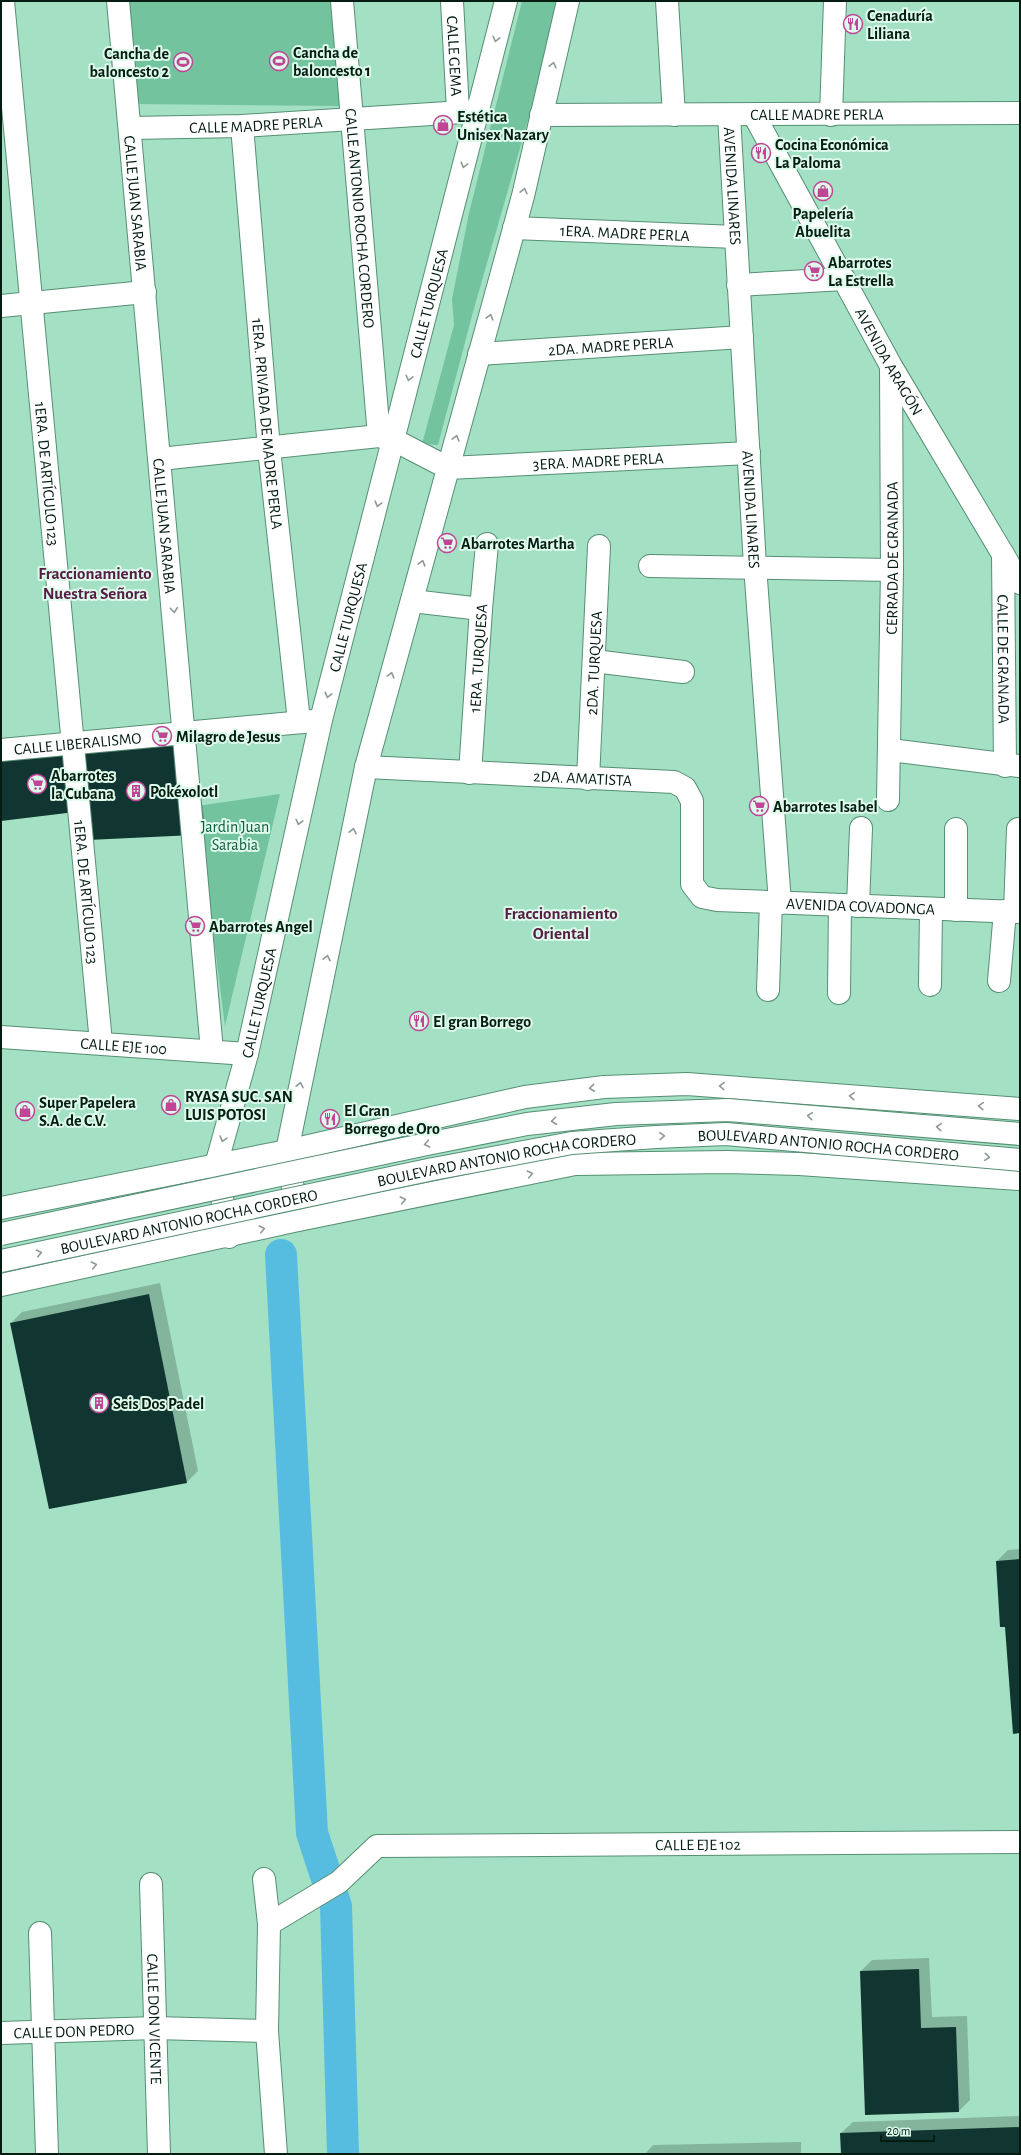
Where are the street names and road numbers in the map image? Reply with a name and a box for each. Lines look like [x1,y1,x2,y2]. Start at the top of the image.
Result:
street label: CALLE GEMA [444,15,464,97]
street label: CALLE MADRE PERLA [750,107,884,123]
street label: CALLE ANTONIO ROCHA CORDERO [342,108,377,329]
street label: CALLE MADRE PERLA [189,114,323,136]
street label: AVENIDA LINARES [721,126,743,245]
street label: CALLE JUAN SARABIA [121,135,149,272]
street label: 1ERA. MADRE PERLA [560,223,690,244]
street label: CALLE TURQUESA [407,247,451,360]
street label: AVENIDA ARAGÓN [852,305,925,418]
street label: 1ERA. PRIVADA DE MADRE PERLA [249,318,285,530]
street label: 2DA. MADRE PERLA [548,334,674,359]
street label: 1ERA. DE ARTÍCULO 123 [32,401,61,547]
street label: 3ERA. MADRE PERLA [532,450,664,473]
street label: AVENIDA LINARES [739,450,762,569]
street label: CALLE JUAN SARABIA [150,458,178,594]
street label: CERRADA DE GRANADA [884,481,901,635]
street label: CALLE TURQUESA [327,561,370,674]
street label: CALLE DE GRANADA [994,594,1012,724]
street label: 1ERA. TURQUESA [467,603,490,713]
street label: 2DA. TURQUESA [584,611,605,716]
street label: CALLE LIBERALISMO [13,730,142,758]
street label: 2DA. AMATISTA [533,768,632,789]
street label: 1ERA. DE ARTÍCULO 123 [71,819,101,965]
street label: AVENIDA COVADONGA [786,896,935,918]
street label: CALLE TURQUESA [239,946,279,1060]
street label: CALLE EJE 100 [80,1036,167,1057]
street label: BOULEVARD ANTONIO ROCHA CORDERO [697,1127,960,1164]
street label: BOULEVARD ANTONIO ROCHA CORDERO [376,1131,637,1190]
street label: BOULEVARD ANTONIO ROCHA CORDERO [59,1187,319,1257]
street label: CALLE EJE 102 [655,1837,741,1853]
street label: CALLE DON VICENTE [144,1953,164,2085]
street label: CALLE DON PEDRO [13,2022,135,2042]

